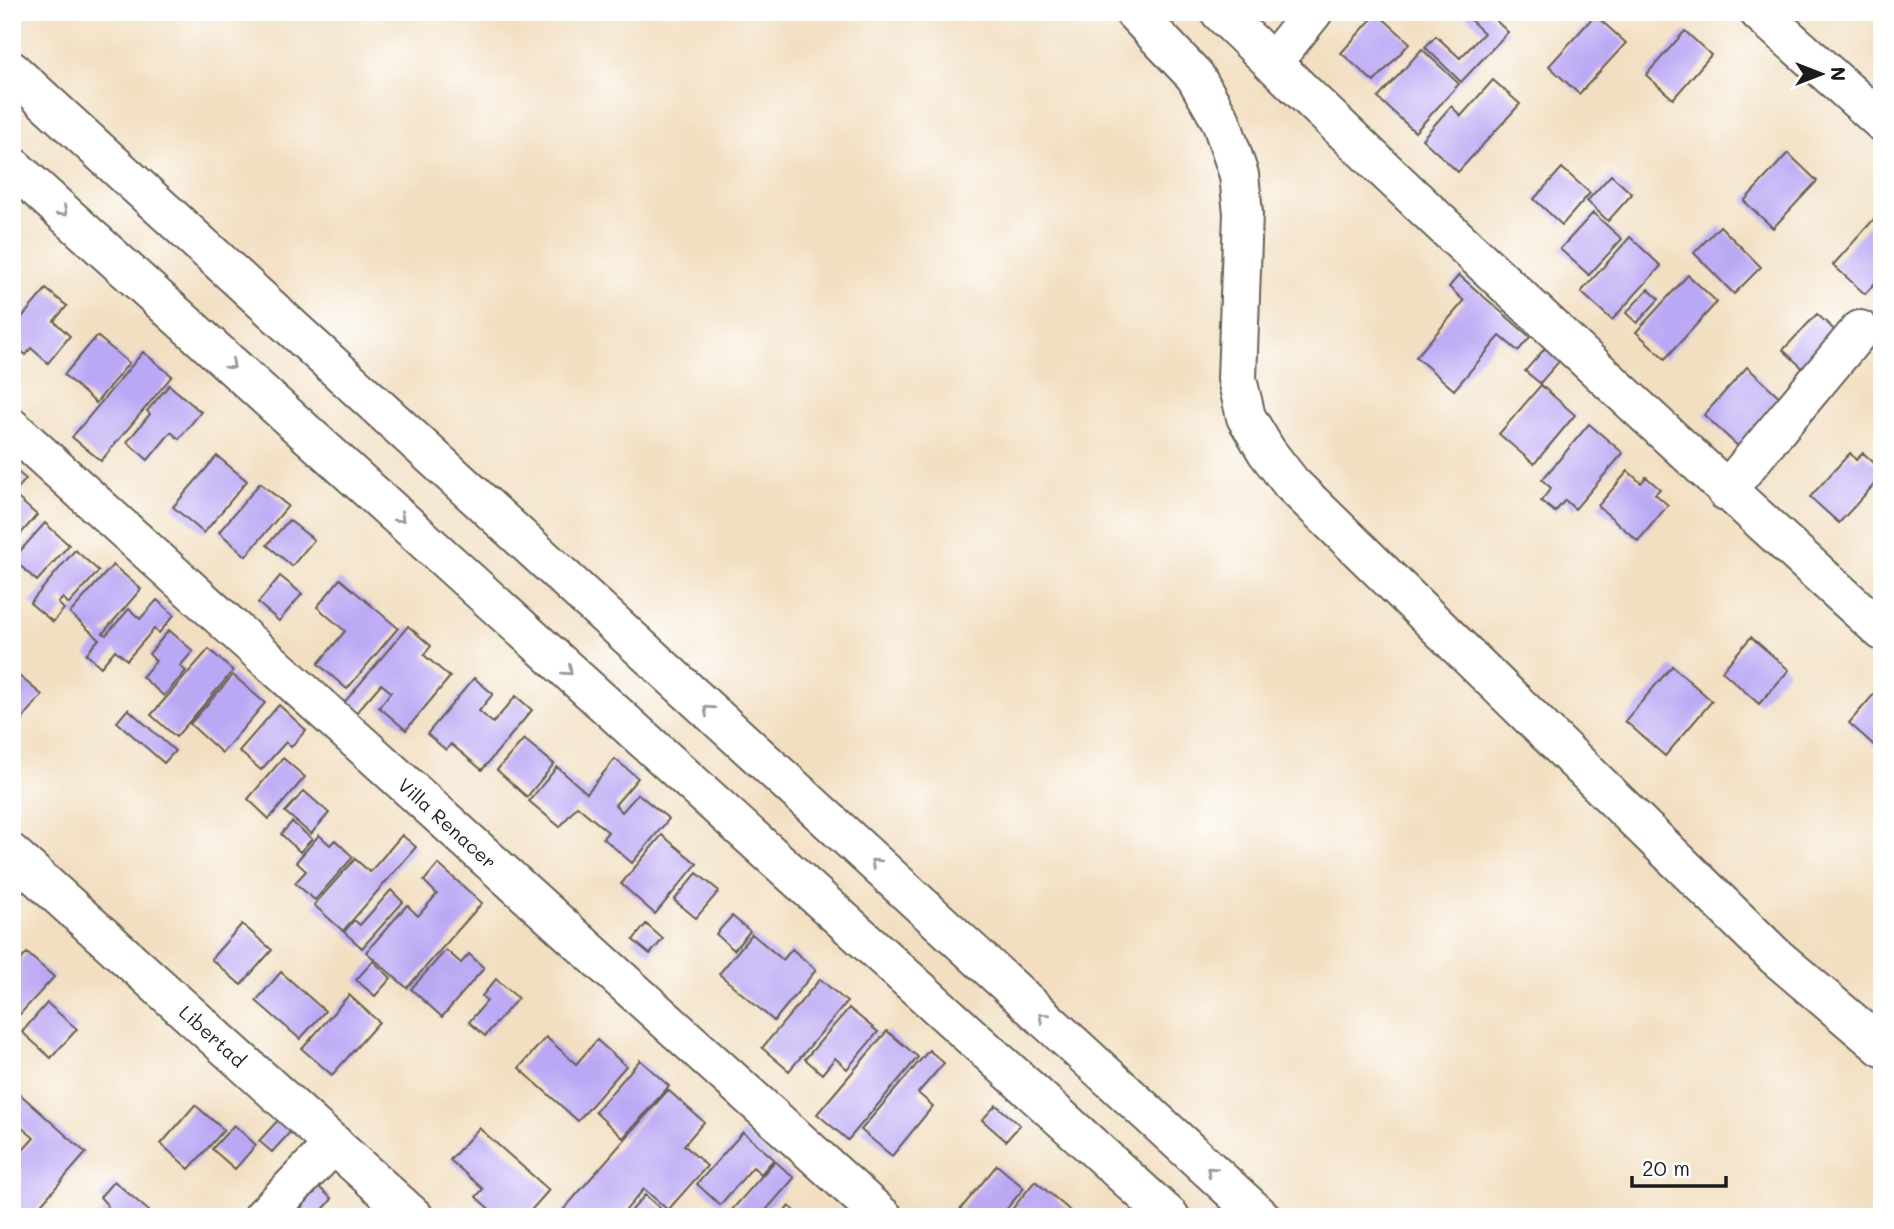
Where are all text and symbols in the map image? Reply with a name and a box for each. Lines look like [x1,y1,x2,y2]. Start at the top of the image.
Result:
north arrow [1786,38,1856,108]
text: N [1826,67,1851,81]
one-way arrow [55,204,68,216]
one-way arrow [223,357,236,369]
one-way arrow [392,510,405,522]
one-way arrow [560,663,573,675]
one-way arrow [703,705,716,718]
street label: Villa Renacer [393,772,502,874]
one-way arrow [870,859,883,872]
street label: Libertad [175,999,252,1072]
one-way arrow [1038,1013,1051,1025]
scale bar [1632,1145,1726,1189]
text: 20 m [1642,1154,1690,1181]
one-way arrow [1206,1166,1219,1179]

